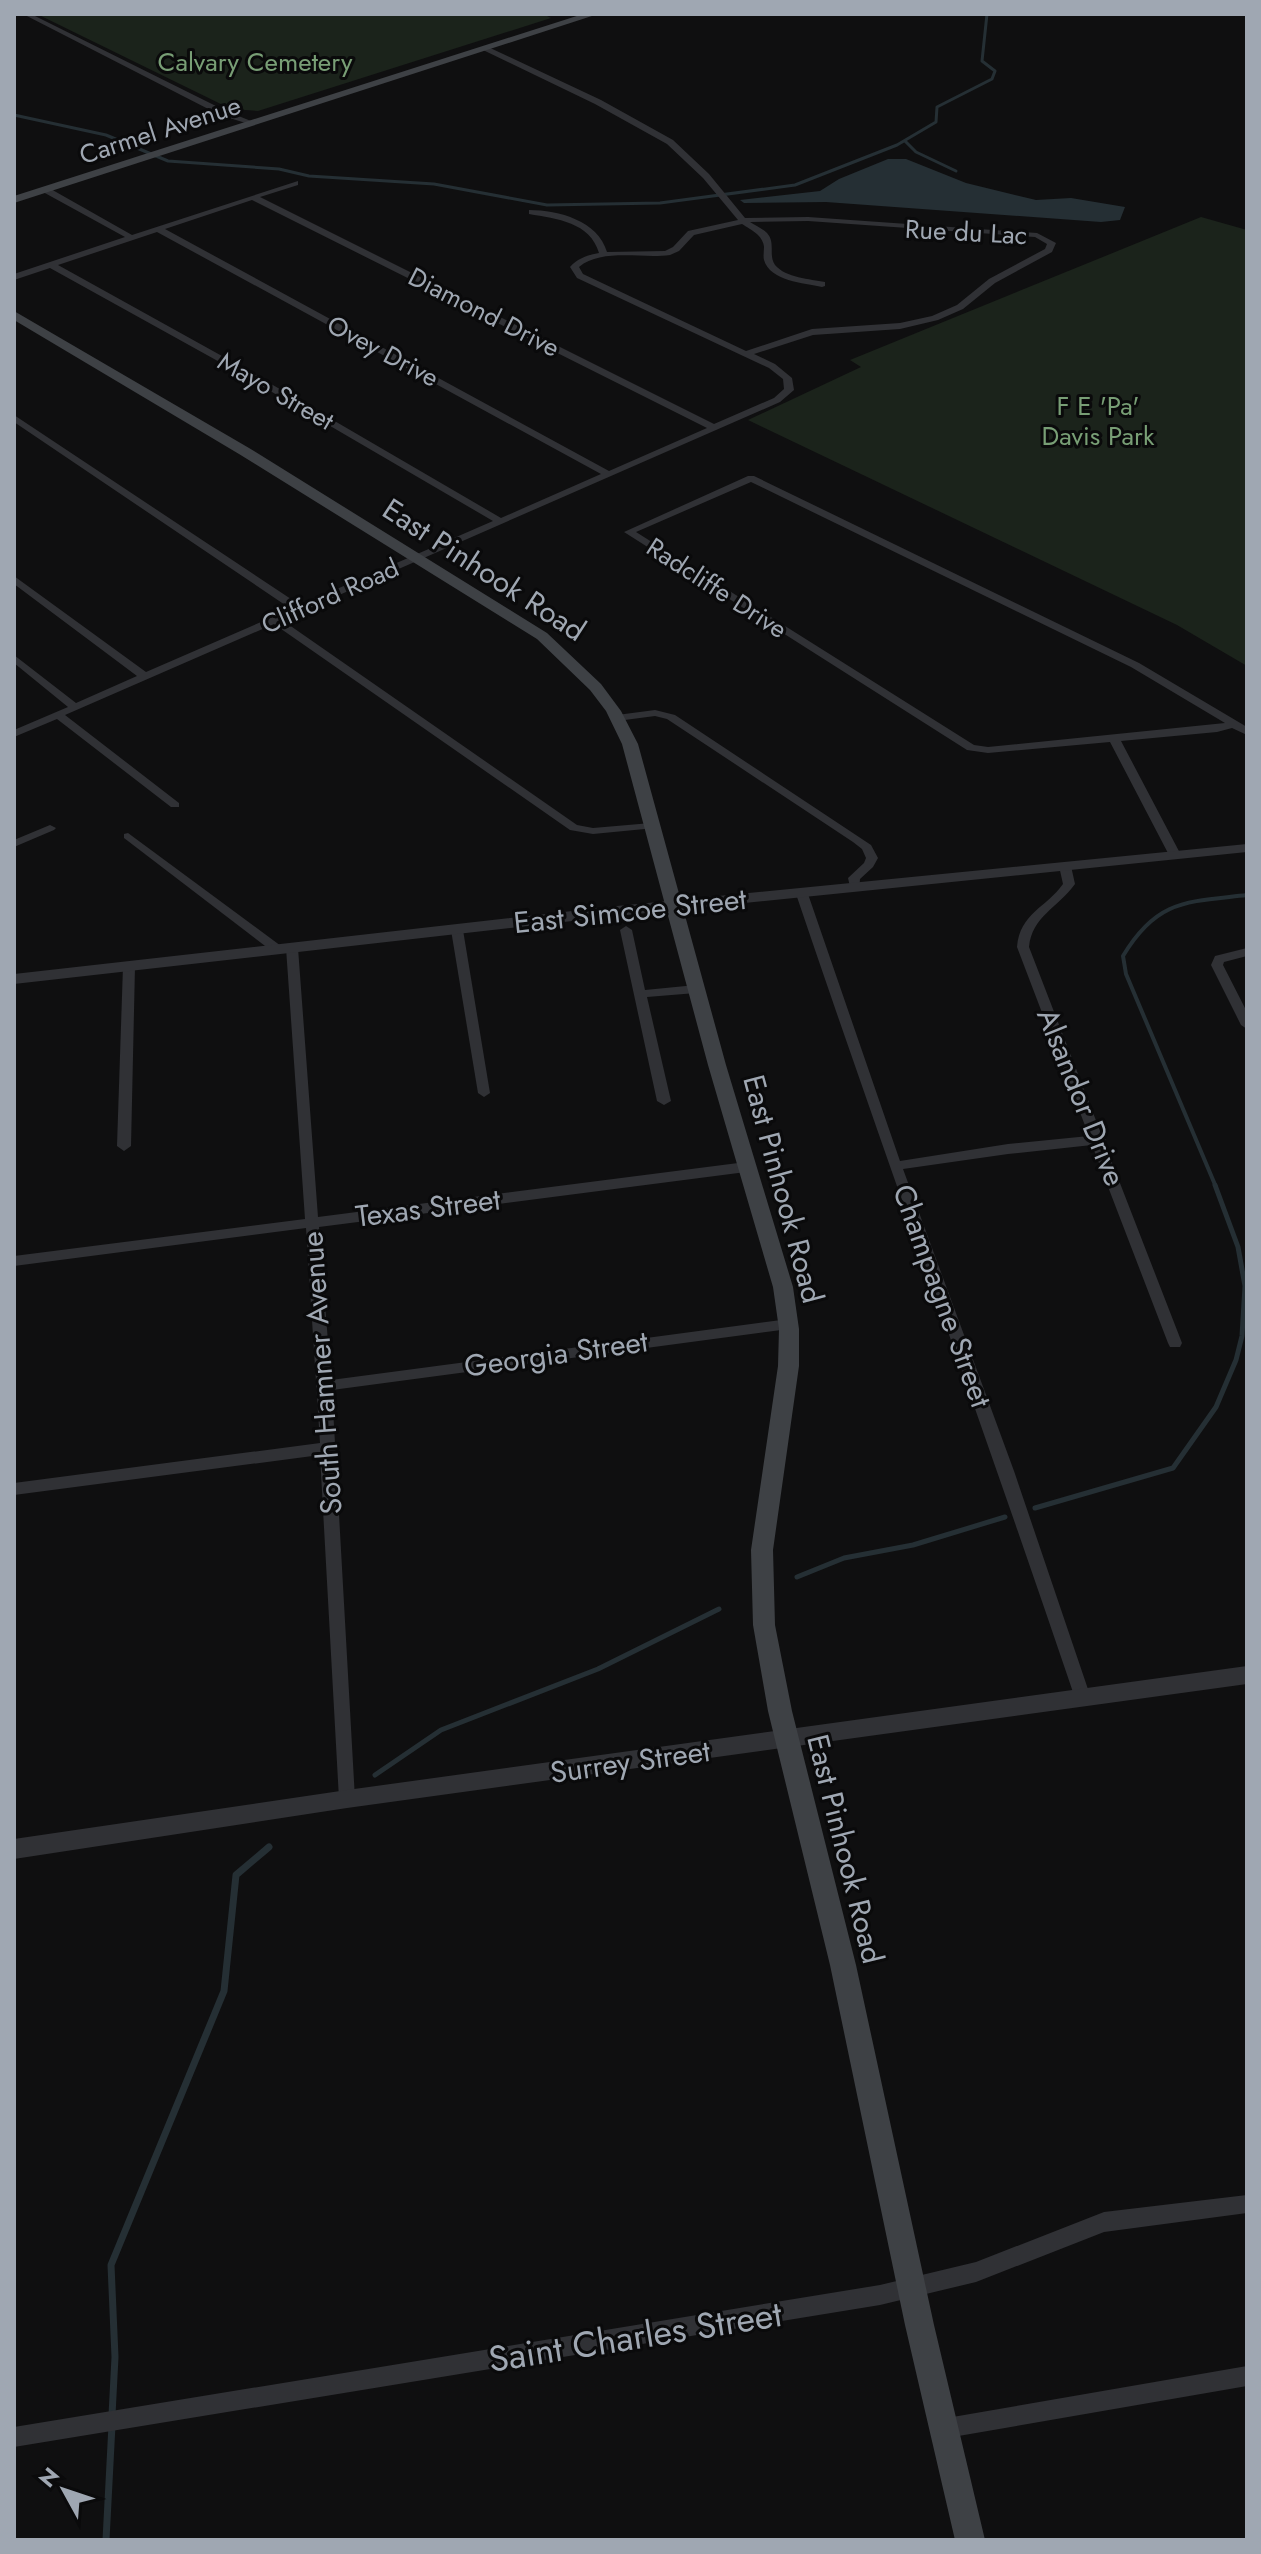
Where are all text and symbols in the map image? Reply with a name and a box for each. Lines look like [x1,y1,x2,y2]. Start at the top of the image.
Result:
park label: Calvary Cemetery [158,43,353,81]
street label: Carmel Avenue [74,86,246,174]
street label: Rue du Lac [904,210,1028,254]
street label: Diamond Drive [402,258,566,366]
street label: Ovey Drive [320,306,446,396]
street label: Mayo Street [211,342,342,440]
park label: F E 'Pa' Davis Park [1042,387,1155,455]
street label: East Pinhook Road [374,488,594,652]
street label: Radcliffe Drive [639,528,795,648]
street label: Clifford Road [255,549,405,643]
street label: East Simcoe Street [512,877,749,944]
street label: Alsandor Drive [1026,1001,1137,1192]
street label: East Pinhook Road [732,1070,835,1308]
street label: Texas Street [353,1177,504,1238]
street label: Champagne Street [882,1178,1003,1414]
street label: South Hamner Avenue [290,1230,353,1516]
street label: Georgia Street [461,1319,651,1388]
street label: Surrey Street [547,1729,713,1794]
street label: East Pinhook Road [796,1730,895,1968]
street label: Saint Charles Street [485,2287,786,2385]
north arrow [24,2450,104,2530]
text: N [31,2460,67,2494]

